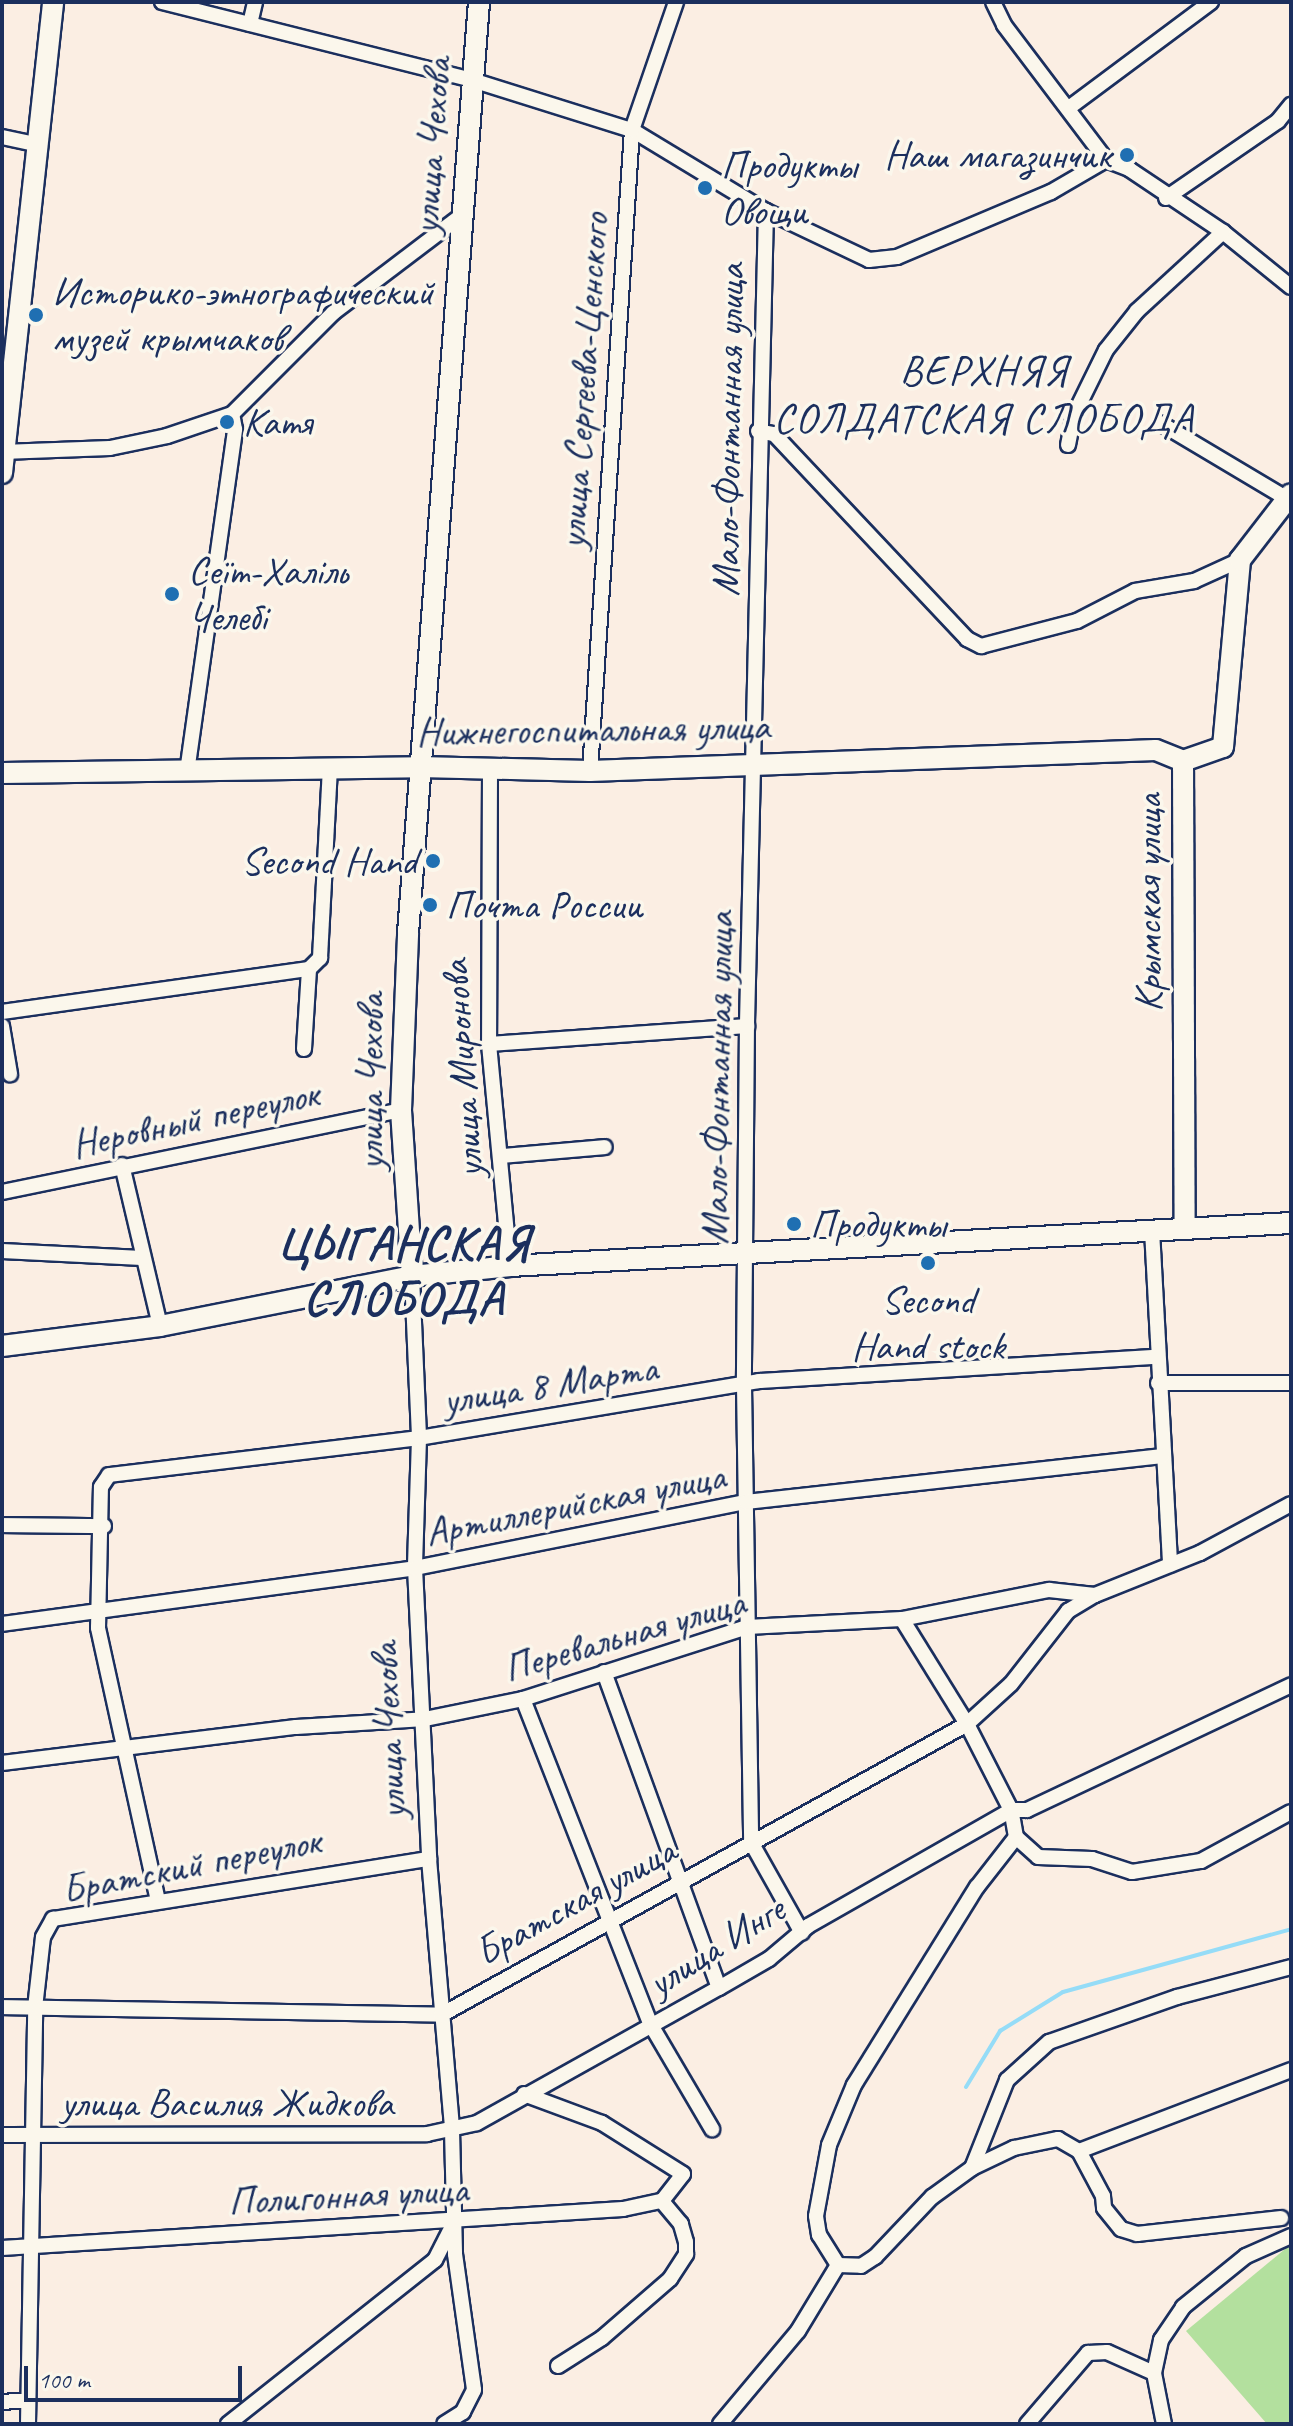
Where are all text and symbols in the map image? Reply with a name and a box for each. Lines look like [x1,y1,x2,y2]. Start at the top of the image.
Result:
street label: улица Чехова [401,56,461,236]
place label: Наш магазинчик [886,131,1111,179]
place label: Продукты Овощи [721,141,857,235]
marker: Наш магазинчик [1118,146,1136,164]
marker: Продукты Овощи [696,179,714,197]
street label: улица Сергеева-Ценского [547,211,619,551]
street label: Мало-Фонтанная улица [701,262,755,598]
place label: Историко-этнографический музей крымчаков [52,268,433,362]
marker: Историко-этнографический музей крымчаков [27,306,45,324]
district label: ВЕРХНЯЯ СОЛДАТСКАЯ СЛОБОДА [771,346,1197,444]
place label: Катя [243,398,312,446]
marker: Катя [218,413,236,431]
place label: Сеїт-Халіль Челебі [188,547,347,641]
marker: Сеїт-Халіль Челебі [163,585,181,603]
street label: Нижнегоспитальная улица [415,702,771,756]
street label: Крымская улица [1124,793,1172,1013]
place label: Second Hand [240,837,417,885]
marker: Second Hand [424,852,442,870]
place label: Почта России [446,881,640,929]
marker: Почта России [421,896,439,914]
street label: Мало-Фонтанная улица [690,910,744,1246]
street label: улица Миронова [430,958,494,1180]
street label: улица Чехова [346,994,394,1170]
street label: Неровный переулок [67,1069,323,1169]
place label: Продукты [810,1200,946,1248]
district label: ЦЫГАНСКАЯ СЛОБОДА [273,1214,535,1327]
marker: Продукты [785,1215,803,1233]
marker: Second Hand stock [919,1254,937,1272]
place label: Second Hand stock [851,1276,1005,1370]
street label: улица 8 Марта [440,1343,660,1425]
street label: Артиллерийская улица [420,1451,730,1557]
street label: Перевальная улица [496,1577,752,1693]
street label: улица Чехова [359,1642,417,1820]
street label: Братский переулок [58,1816,324,1914]
street label: Братская улица [466,1826,684,1976]
street label: улица Инге [639,1885,793,2007]
street label: улица Василия Жидкова [64,2079,390,2127]
street label: Полигонная улица [225,2165,471,2225]
scale bar [28,2350,246,2400]
text: 100 m [38,2365,90,2395]

